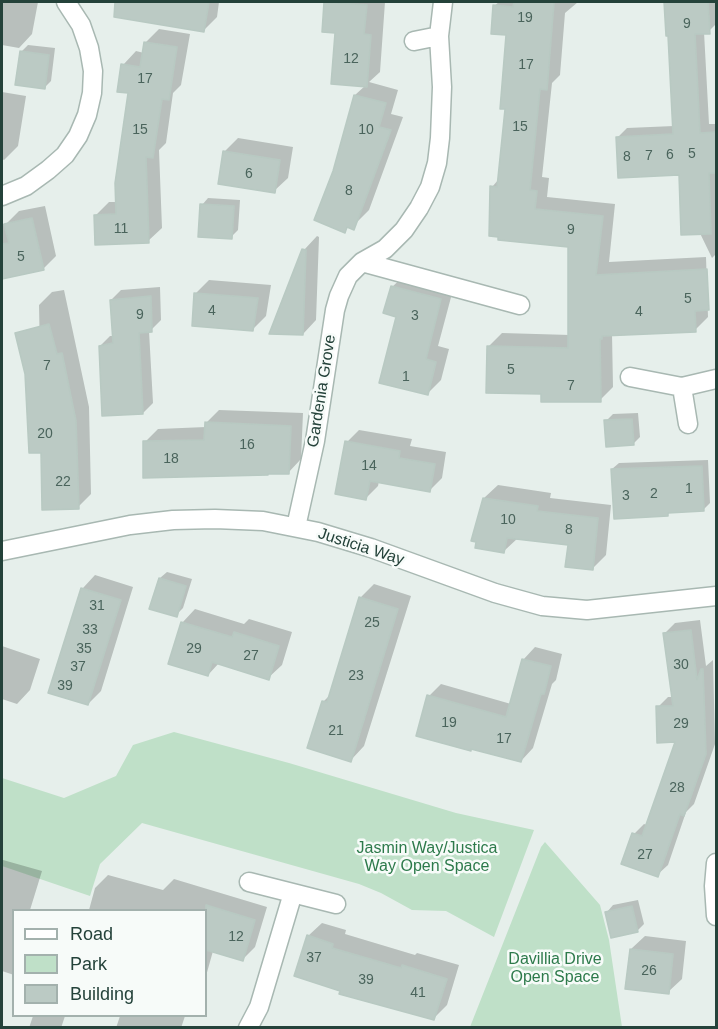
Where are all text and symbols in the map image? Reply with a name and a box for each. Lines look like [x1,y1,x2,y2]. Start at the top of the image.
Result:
house number: 19 [517,10,533,26]
house number: 9 [683,16,691,32]
house number: 12 [343,51,359,67]
house number: 17 [518,57,534,73]
house number: 17 [137,71,153,87]
house number: 15 [512,119,528,135]
house number: 15 [132,122,148,138]
house number: 10 [358,122,374,138]
house number: 5 [688,146,696,162]
house number: 6 [666,147,674,163]
house number: 7 [645,148,653,164]
house number: 8 [623,149,631,165]
house number: 6 [245,166,253,182]
house number: 8 [345,183,353,199]
house number: 11 [114,221,128,237]
house number: 9 [567,222,575,238]
house number: 5 [17,249,25,265]
house number: 5 [684,291,692,307]
house number: 4 [208,303,216,319]
house number: 4 [635,304,643,320]
house number: 9 [136,307,144,323]
house number: 3 [411,308,419,324]
street label: Gardenia Grove [304,333,340,449]
house number: 7 [43,358,51,374]
house number: 5 [507,362,515,378]
house number: 1 [402,369,410,385]
house number: 7 [567,378,575,394]
house number: 20 [37,426,53,442]
house number: 16 [239,437,255,453]
house number: 18 [163,451,179,467]
house number: 14 [361,458,377,474]
house number: 22 [55,474,71,490]
house number: 1 [685,481,693,497]
house number: 2 [650,486,658,502]
house number: 3 [622,488,630,504]
house number: 10 [500,512,516,528]
house number: 8 [565,522,573,538]
street label: Justicia Way [316,524,406,570]
house number: 31 [89,598,105,614]
house number: 25 [364,615,380,631]
house number: 33 [82,622,98,638]
house number: 35 [76,641,92,657]
house number: 29 [186,641,202,657]
house number: 27 [243,648,259,664]
house number: 30 [673,657,689,673]
house number: 37 [70,659,86,675]
house number: 23 [348,668,364,684]
house number: 39 [57,678,73,694]
house number: 19 [441,715,457,731]
house number: 29 [673,716,689,732]
house number: 21 [328,723,344,739]
house number: 17 [496,731,512,747]
house number: 28 [669,780,685,796]
park label: Jasmin Way/Justica Way Open Space [357,839,497,877]
house number: 27 [637,847,653,863]
legend [12,909,207,1017]
text: Road [70,924,113,944]
house number: 12 [228,929,244,945]
house number: 37 [306,950,322,966]
park label: Davillia Drive Open Space [508,950,602,988]
text: Park [70,954,107,974]
house number: 26 [641,963,657,979]
house number: 39 [358,972,374,988]
text: Building [70,984,134,1004]
house number: 41 [410,985,426,1001]

